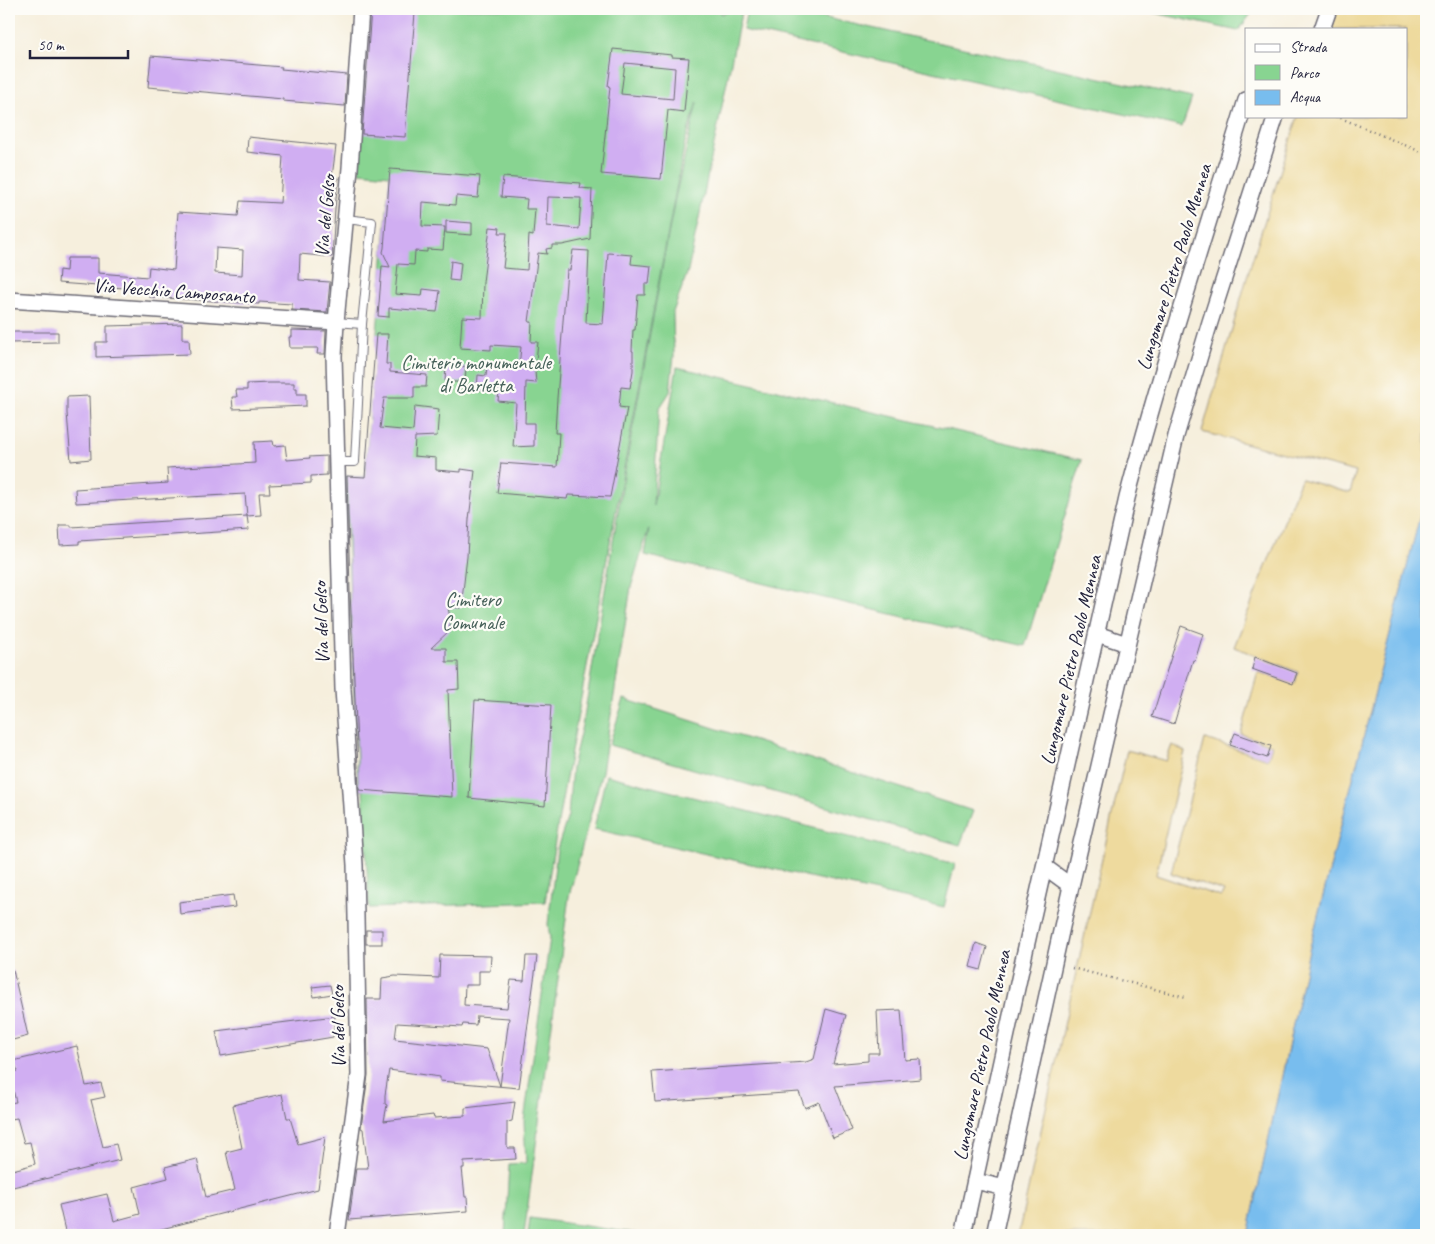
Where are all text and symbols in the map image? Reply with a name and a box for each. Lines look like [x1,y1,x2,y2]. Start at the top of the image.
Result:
scale bar [30,28,128,60]
legend [1245,28,1408,118]
text: 50 m [38,36,65,55]
text: Strada [1290,38,1327,57]
text: Parco [1290,64,1321,83]
text: Acqua [1290,88,1321,107]
street label: Lungomare Pietro Paolo Mennea [1131,160,1218,373]
street label: Via del Gelso [309,172,341,258]
street label: Via Vecchio Camposanto [92,273,257,309]
park label: Cimiterio monumentale di Barletta [401,350,553,398]
street label: Lungomare Pietro Paolo Mennea [1035,552,1108,767]
street label: Via del Gelso [307,579,335,665]
park label: Cimitero Comunale [442,587,506,635]
street label: Lungomare Pietro Paolo Mennea [948,946,1017,1162]
street label: Via del Gelso [325,984,351,1068]

